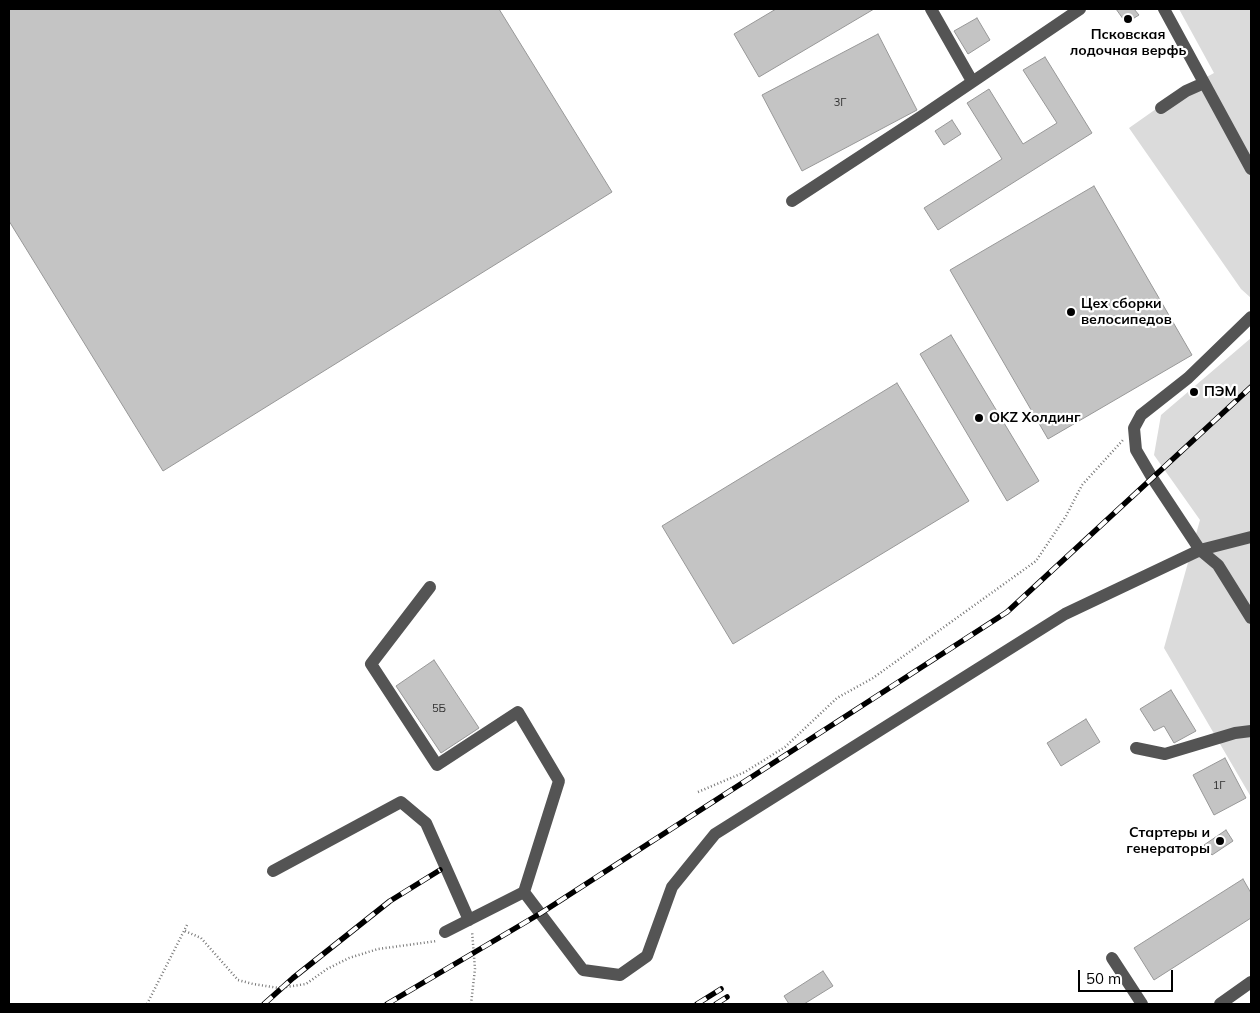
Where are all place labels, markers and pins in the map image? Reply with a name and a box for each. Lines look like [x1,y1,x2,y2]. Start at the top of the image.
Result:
marker: Псковская лодочная верфь [1122,13,1134,25]
place label: Псковская лодочная верфь [1070,27,1186,59]
place label: Цех сборки велосипедов [1081,296,1172,328]
marker: Цех сборки велосипедов [1065,306,1077,318]
place label: ПЭМ [1204,384,1237,400]
marker: ПЭМ [1188,386,1200,398]
place label: OKZ Холдинг [989,410,1081,426]
marker: OKZ Холдинг [973,412,985,424]
place label: Стартеры и генераторы [1126,825,1210,858]
marker: Стартеры и генераторы [1214,835,1226,847]

